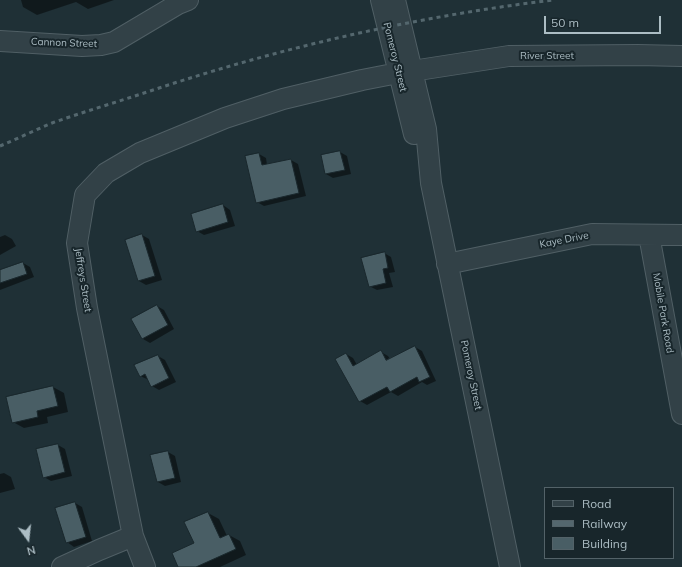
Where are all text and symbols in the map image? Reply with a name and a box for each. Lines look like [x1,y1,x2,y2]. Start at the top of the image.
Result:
scale bar [546,8,663,34]
text: 50 m [551,15,579,30]
street label: Pomeroy Street [381,21,409,93]
street label: Cannon Street [31,36,97,50]
street label: River Street [520,50,574,62]
street label: Kaye Drive [538,229,590,251]
street label: Jeffreys Street [72,247,94,313]
street label: Mobile Park Road [650,272,676,354]
street label: Pomeroy Street [458,339,484,411]
legend [544,487,674,559]
text: Road [582,496,611,511]
text: Railway [582,516,627,531]
north arrow [8,519,48,559]
text: Building [582,536,627,551]
text: N [25,543,37,558]

